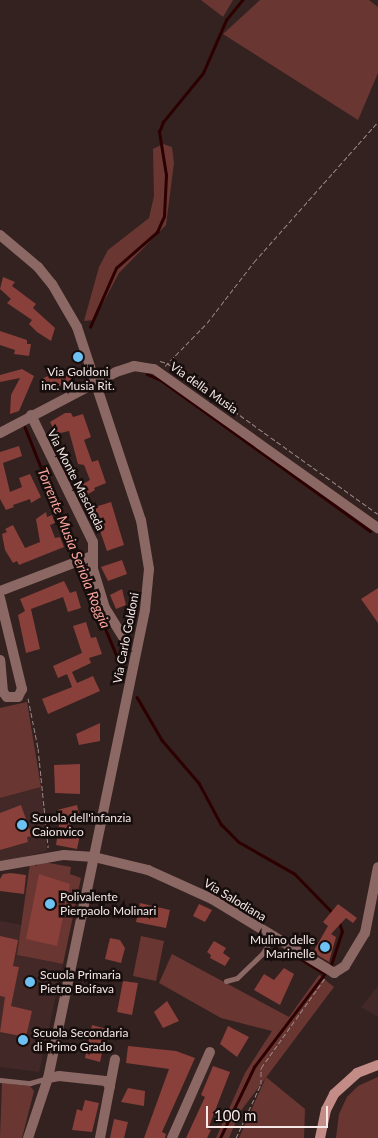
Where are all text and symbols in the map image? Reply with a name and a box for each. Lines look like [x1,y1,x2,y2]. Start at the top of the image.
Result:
marker: Via Goldoni inc. Musia Rit. [72,351,84,363]
street label: Via della Musia [167,359,241,417]
place label: Via Goldoni inc. Musia Rit. [41,365,115,393]
street label: Via Monte Mascheda [44,427,108,533]
water label: Torrente Musia Seriola Roggia [34,465,114,631]
street label: Via Carlo Goldoni [110,591,142,685]
place label: Scuola dell'infanzia Caionvico [32,811,131,839]
marker: Scuola dell'infanzia Caionvico [16,819,28,831]
street label: Via Salodiana [201,876,269,924]
place label: Polivalente Pierpaolo Molinari [60,890,156,918]
marker: Polivalente Pierpaolo Molinari [44,898,56,910]
place label: Mulino delle Marinelle [250,933,315,961]
marker: Mulino delle Marinelle [319,941,331,953]
place label: Scuola Primaria Pietro Boifava [40,968,121,996]
marker: Scuola Primaria Pietro Boifava [24,976,36,988]
place label: Scuola Secondaria di Primo Grado [33,1026,128,1054]
marker: Scuola Secondaria di Primo Grado [17,1034,29,1046]
scale bar [208,1096,330,1128]
text: 100 m [214,1106,256,1124]

